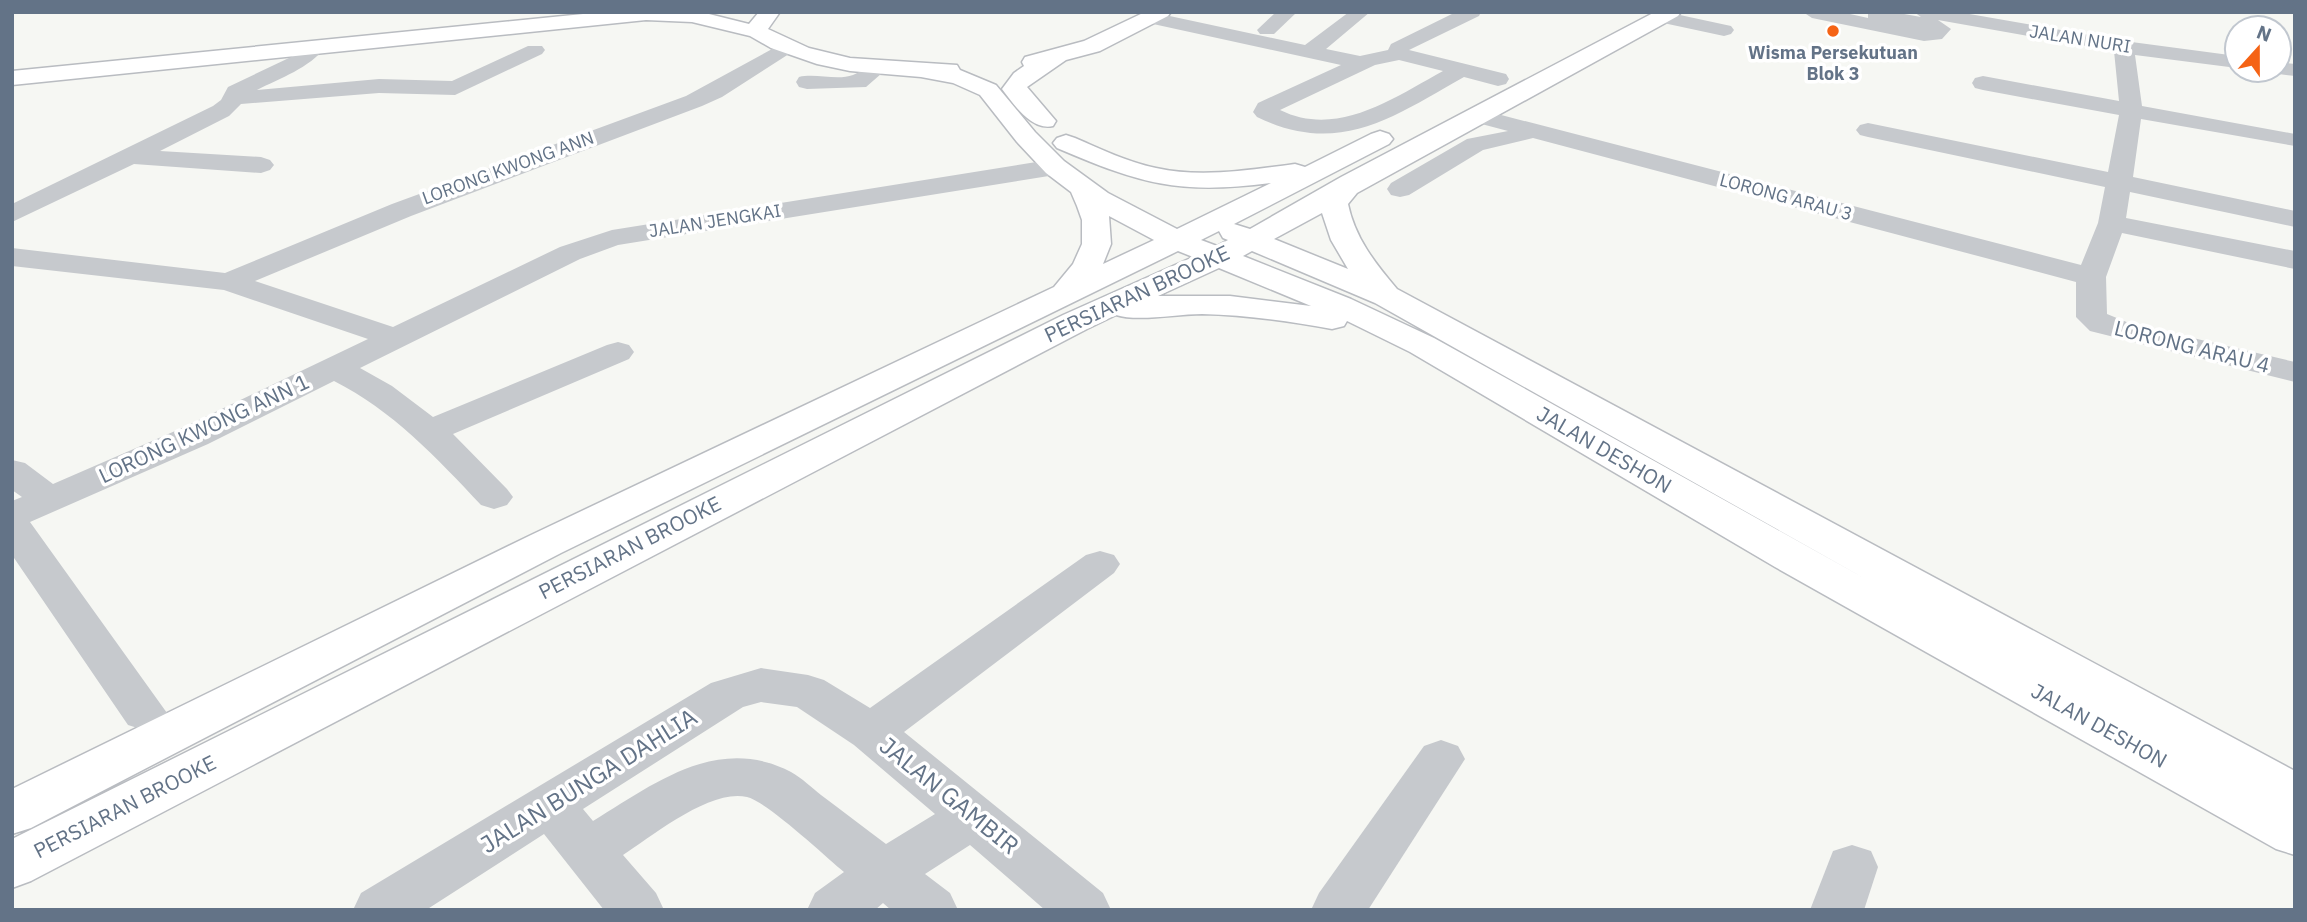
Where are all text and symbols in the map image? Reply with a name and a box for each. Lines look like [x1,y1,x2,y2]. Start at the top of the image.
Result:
north arrow [2223,14,2293,84]
street label: JALAN NURI [2028,19,2132,58]
text: N [2253,19,2275,47]
marker: Wisma Persekutuan Blok 3 [1825,23,1841,39]
place label: Wisma Persekutuan Blok 3 [1748,41,1918,85]
street label: LORONG KWONG ANN [419,126,597,209]
street label: LORONG ARAU 3 [1717,168,1855,225]
street label: JALAN JENGKAI [647,199,783,242]
street label: PERSIARAN BROOKE [1039,238,1234,348]
street label: LORONG ARAU 4 [2112,313,2273,379]
street label: LORONG KWONG ANN 1 [94,367,313,489]
street label: JALAN DESHON [1532,399,1677,499]
street label: PERSIARAN BROOKE [533,489,726,605]
street label: JALAN DESHON [2027,676,2172,774]
street label: JALAN BUNGA DAHLIA [474,700,703,860]
street label: JALAN GAMBIR [873,729,1026,861]
street label: PERSIARAN BROOKE [28,748,221,864]

